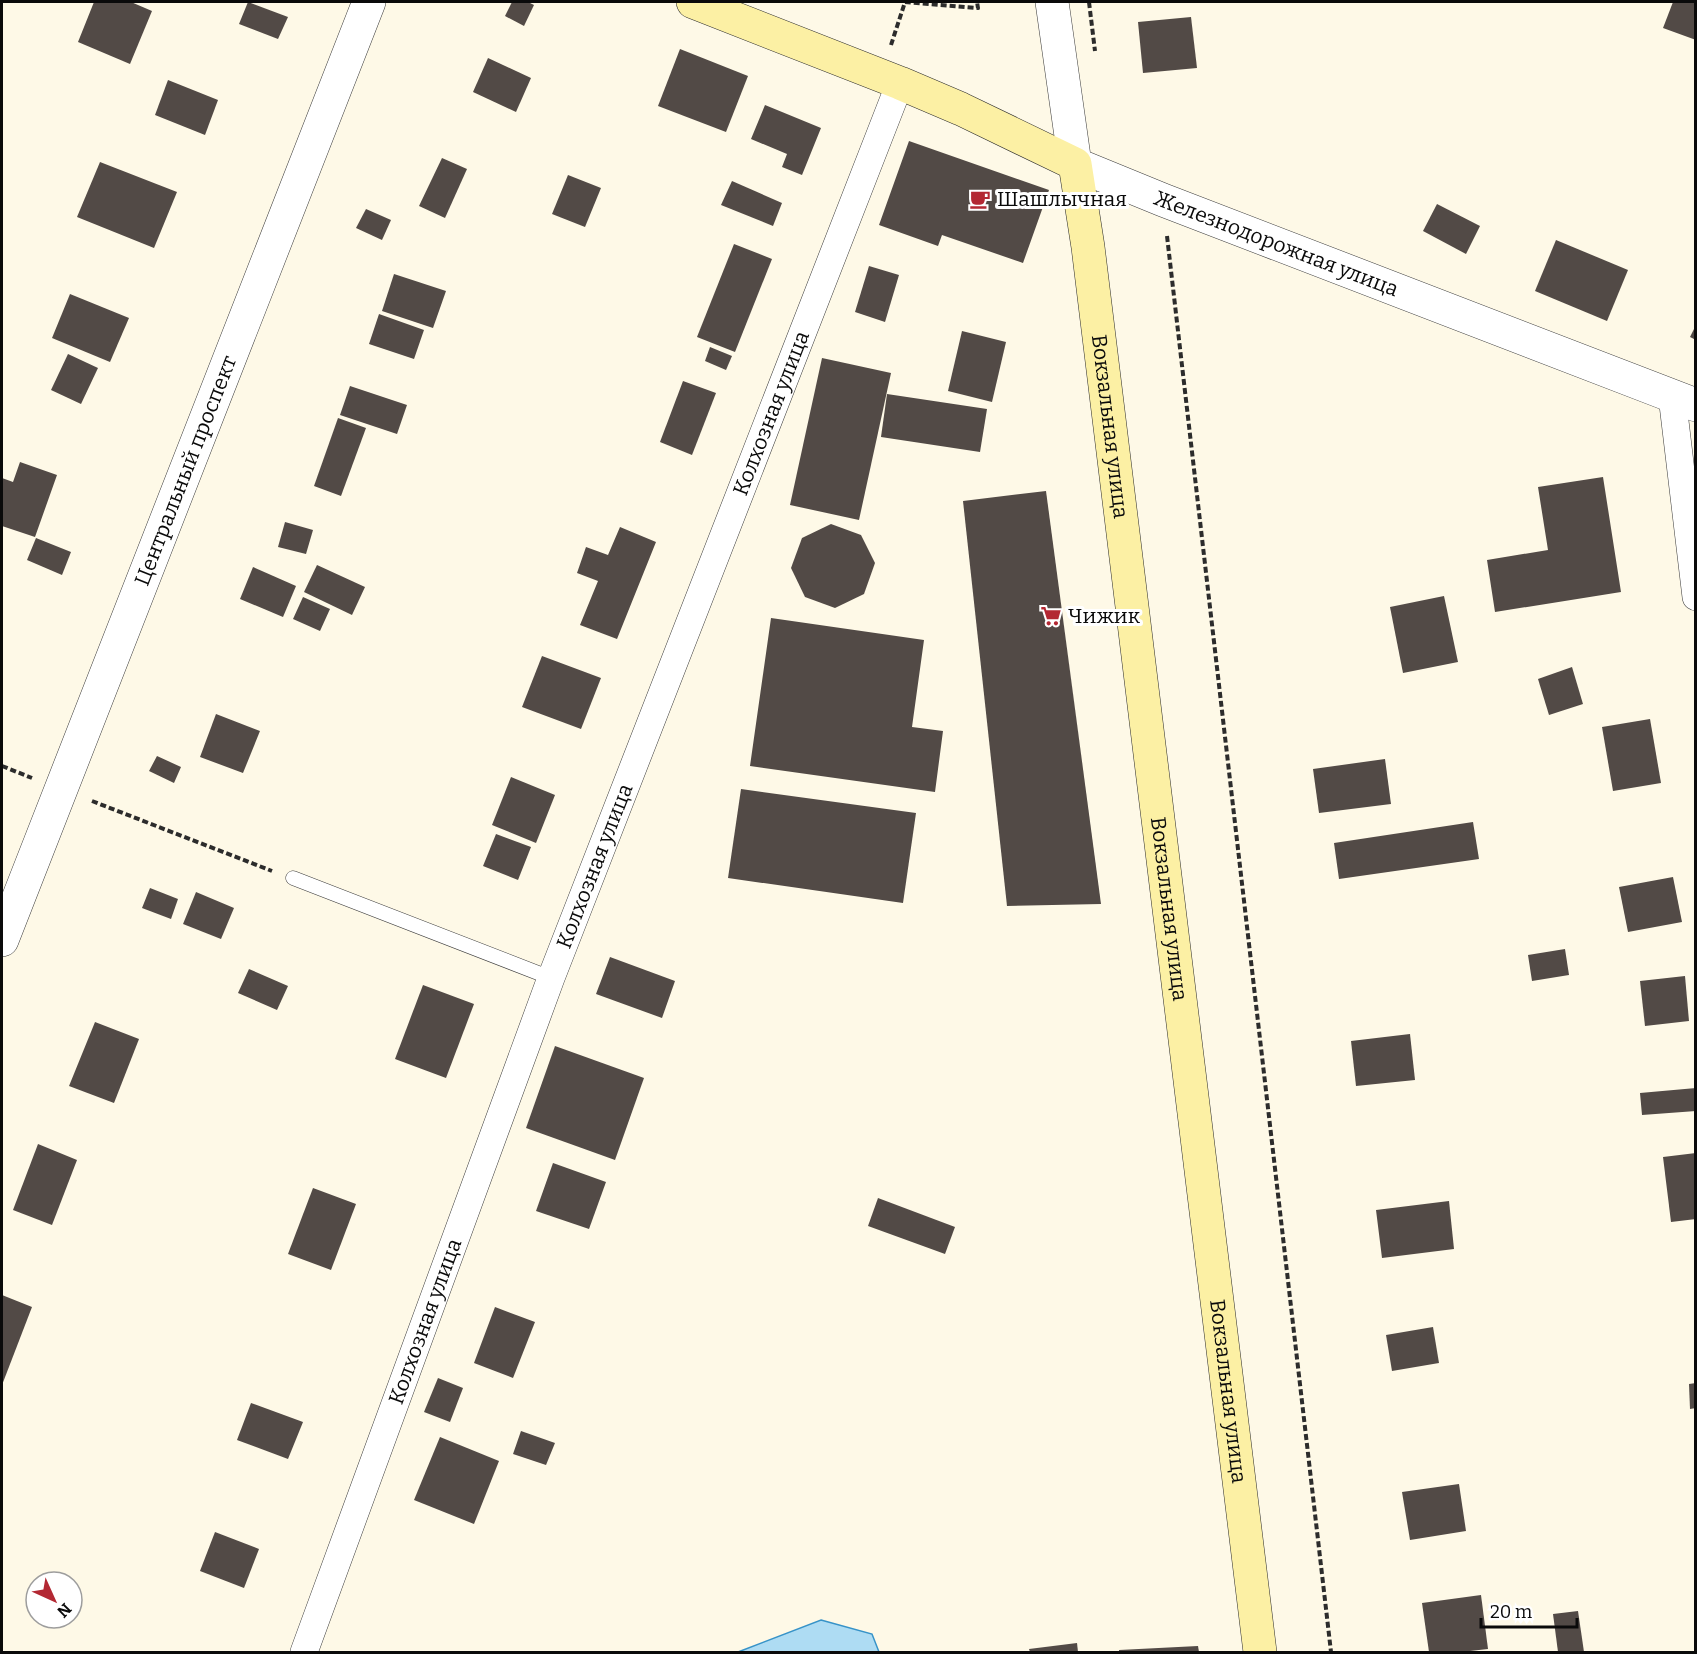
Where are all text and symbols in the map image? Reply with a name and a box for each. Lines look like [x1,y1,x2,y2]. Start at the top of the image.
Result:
street label: Железнодорожная улица [1150,185,1403,303]
place label: Шашлычная [997,186,1127,212]
cafe icon: Шашлычная [968,187,992,211]
street label: Колхозная улица [727,327,815,499]
street label: Вокзальная улица [1086,333,1134,520]
street label: Центральный проспект [129,352,242,589]
place label: Чижик [1068,603,1141,629]
supermarket icon: Чижик [1039,604,1063,628]
street label: Колхозная улица [551,780,639,952]
street label: Вокзальная улица [1145,815,1193,1003]
street label: Колхозная улица [383,1235,468,1408]
street label: Вокзальная улица [1204,1298,1252,1485]
north arrow [24,1570,84,1630]
scale bar [1481,1591,1577,1629]
text: N [53,1599,75,1621]
text: 20 m [1490,1601,1532,1623]

